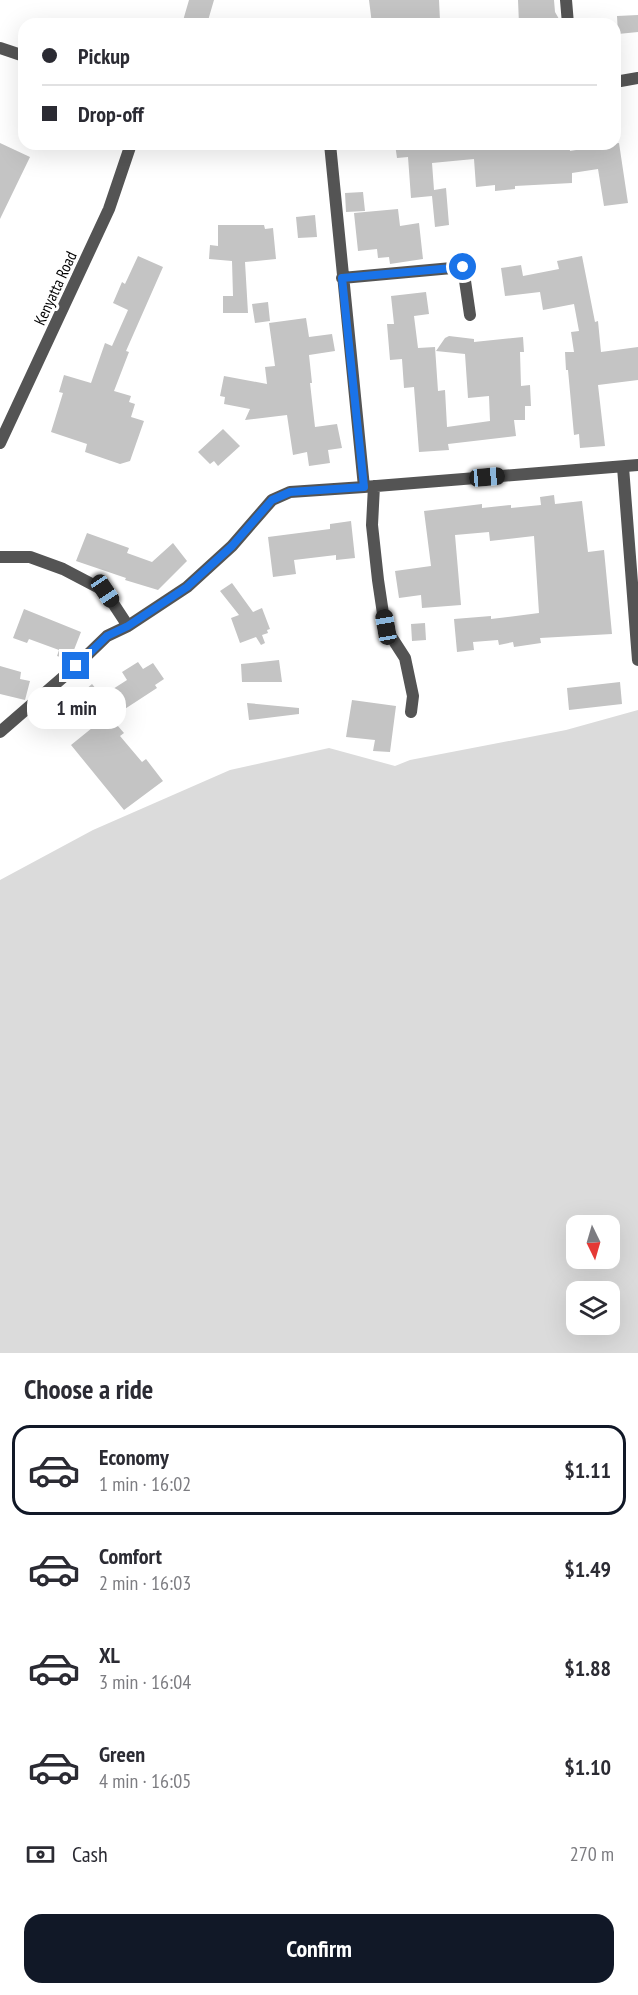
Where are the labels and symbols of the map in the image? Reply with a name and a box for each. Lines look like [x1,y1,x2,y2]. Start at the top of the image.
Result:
street label: Kenyatta Road [29,248,81,328]
route start [449,253,476,280]
car [468,466,506,488]
car [87,571,123,611]
car [374,608,398,646]
route end [62,652,89,679]
callout: 1 min [26,687,125,729]
north arrow [566,1215,620,1269]

